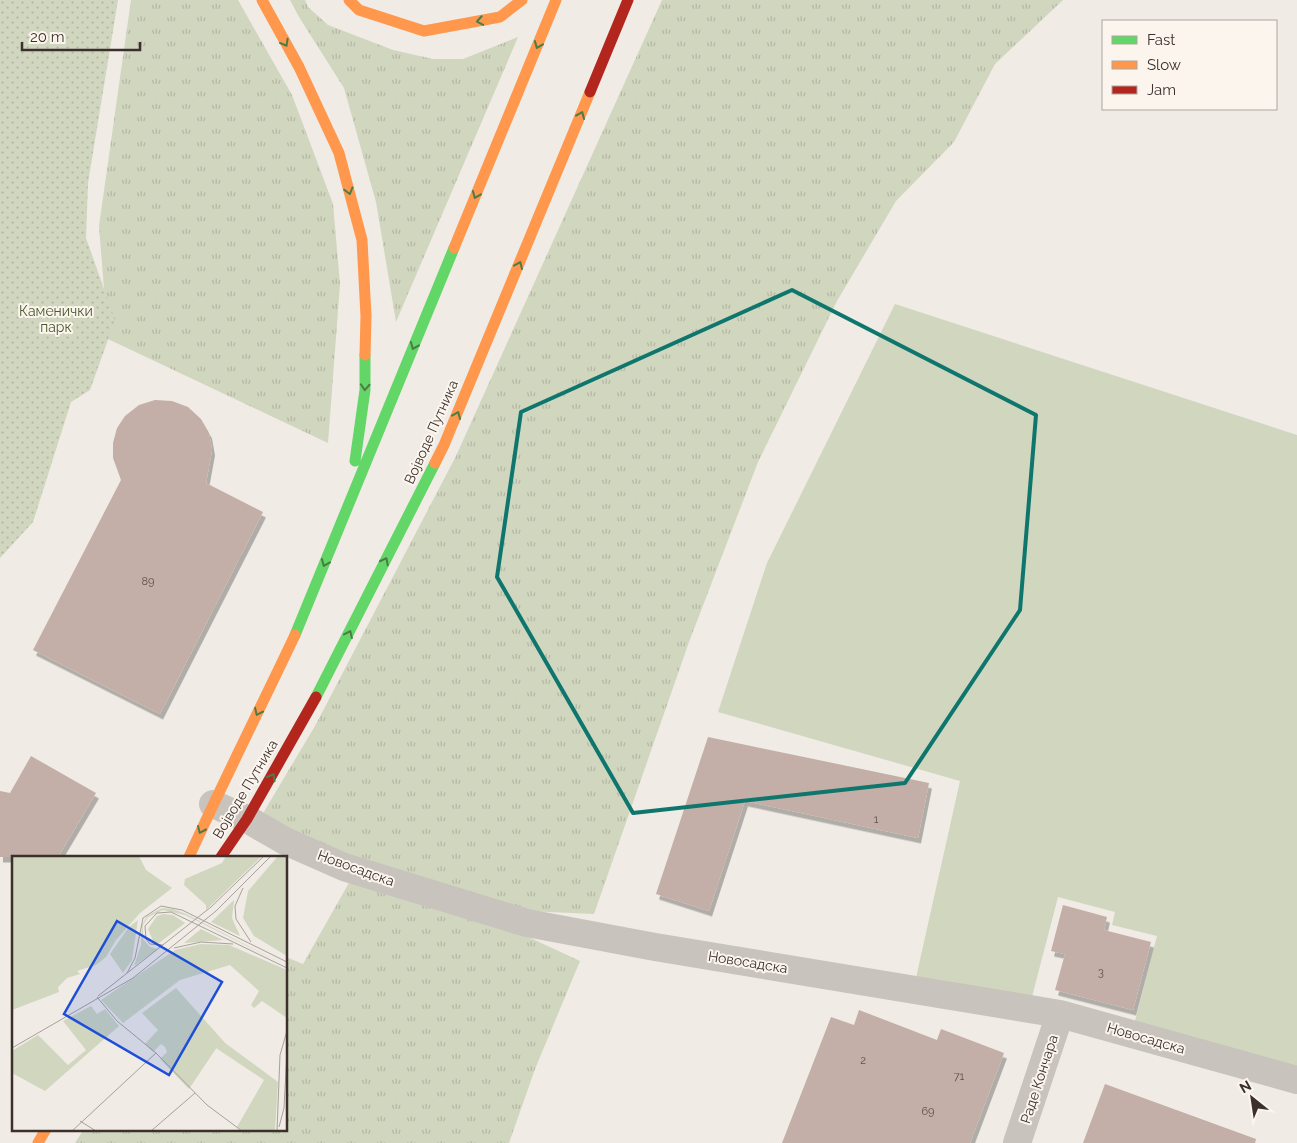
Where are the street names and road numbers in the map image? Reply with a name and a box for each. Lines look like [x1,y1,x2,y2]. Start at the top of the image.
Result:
street label: Војводе Путника [401,378,461,486]
street label: Војводе Путника [209,737,281,841]
street label: Новосадска [315,847,397,889]
street label: Новосадска [707,948,789,976]
street label: Новосадска [1105,1019,1187,1057]
street label: Раде Кончара [1017,1033,1061,1125]

